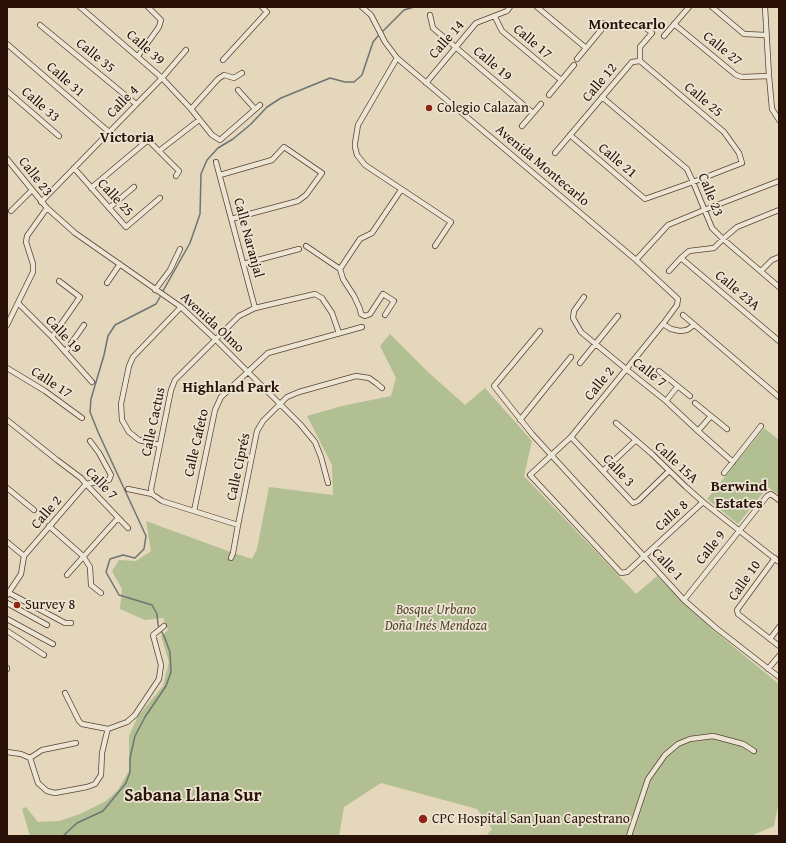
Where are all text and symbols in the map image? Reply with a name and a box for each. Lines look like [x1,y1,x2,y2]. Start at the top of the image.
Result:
district label: Montecarlo [589,16,665,34]
street label: Calle 14 [426,17,468,63]
street label: Calle 17 [509,21,555,63]
street label: Calle 39 [122,27,168,69]
street label: Calle 27 [699,28,745,70]
street label: Calle 35 [72,35,118,77]
street label: Calle 19 [469,43,515,85]
street label: Calle 31 [42,59,88,101]
street label: Calle 12 [579,60,621,106]
street label: Calle 25 [680,79,726,121]
street label: Calle 4 [104,82,142,122]
street label: Calle 33 [17,84,63,126]
place label: Colegio Calazan [437,100,529,116]
marker: Colegio Calazan [424,103,434,113]
street label: Avenida Montecarlo [492,122,592,210]
district label: Victoria [100,129,154,147]
street label: Calle 21 [594,140,640,182]
street label: Calle 23 [14,154,56,200]
street label: Calle 23 [694,171,726,219]
street label: Calle 25 [93,176,137,220]
street label: Calle Naranjal [229,196,267,280]
street label: Calle 23A [711,267,763,315]
street label: Avenida Olmo [177,289,247,357]
street label: Calle 19 [41,313,85,357]
street label: Calle 7 [629,355,669,391]
street label: Calle 17 [27,364,75,402]
street label: Calle 2 [581,364,619,404]
district label: Highland Park [183,379,279,397]
street label: Calle Cactus [138,386,170,458]
street label: Calle Cafeto [181,407,213,479]
street label: Calle Ciprés [224,432,254,502]
street label: Calle 15A [651,439,701,487]
street label: Calle 3 [599,451,637,491]
street label: Calle 7 [82,464,120,504]
district label: Berwind Estates [711,478,767,513]
street label: Calle 2 [28,493,66,533]
street label: Calle 8 [652,497,692,535]
street label: Calle 9 [693,528,729,568]
street label: Calle 1 [648,545,686,585]
street label: Calle 10 [725,558,765,604]
place label: Survey 8 [25,597,75,613]
marker: Survey 8 [12,600,22,610]
park label: Bosque Urbano Doña Inés Mendoza [385,602,487,634]
district label: Sabana Llana Sur [124,785,262,807]
place label: CPC Hospital San Juan Capestrano [432,811,630,827]
marker: CPC Hospital San Juan Capestrano [417,813,429,825]

